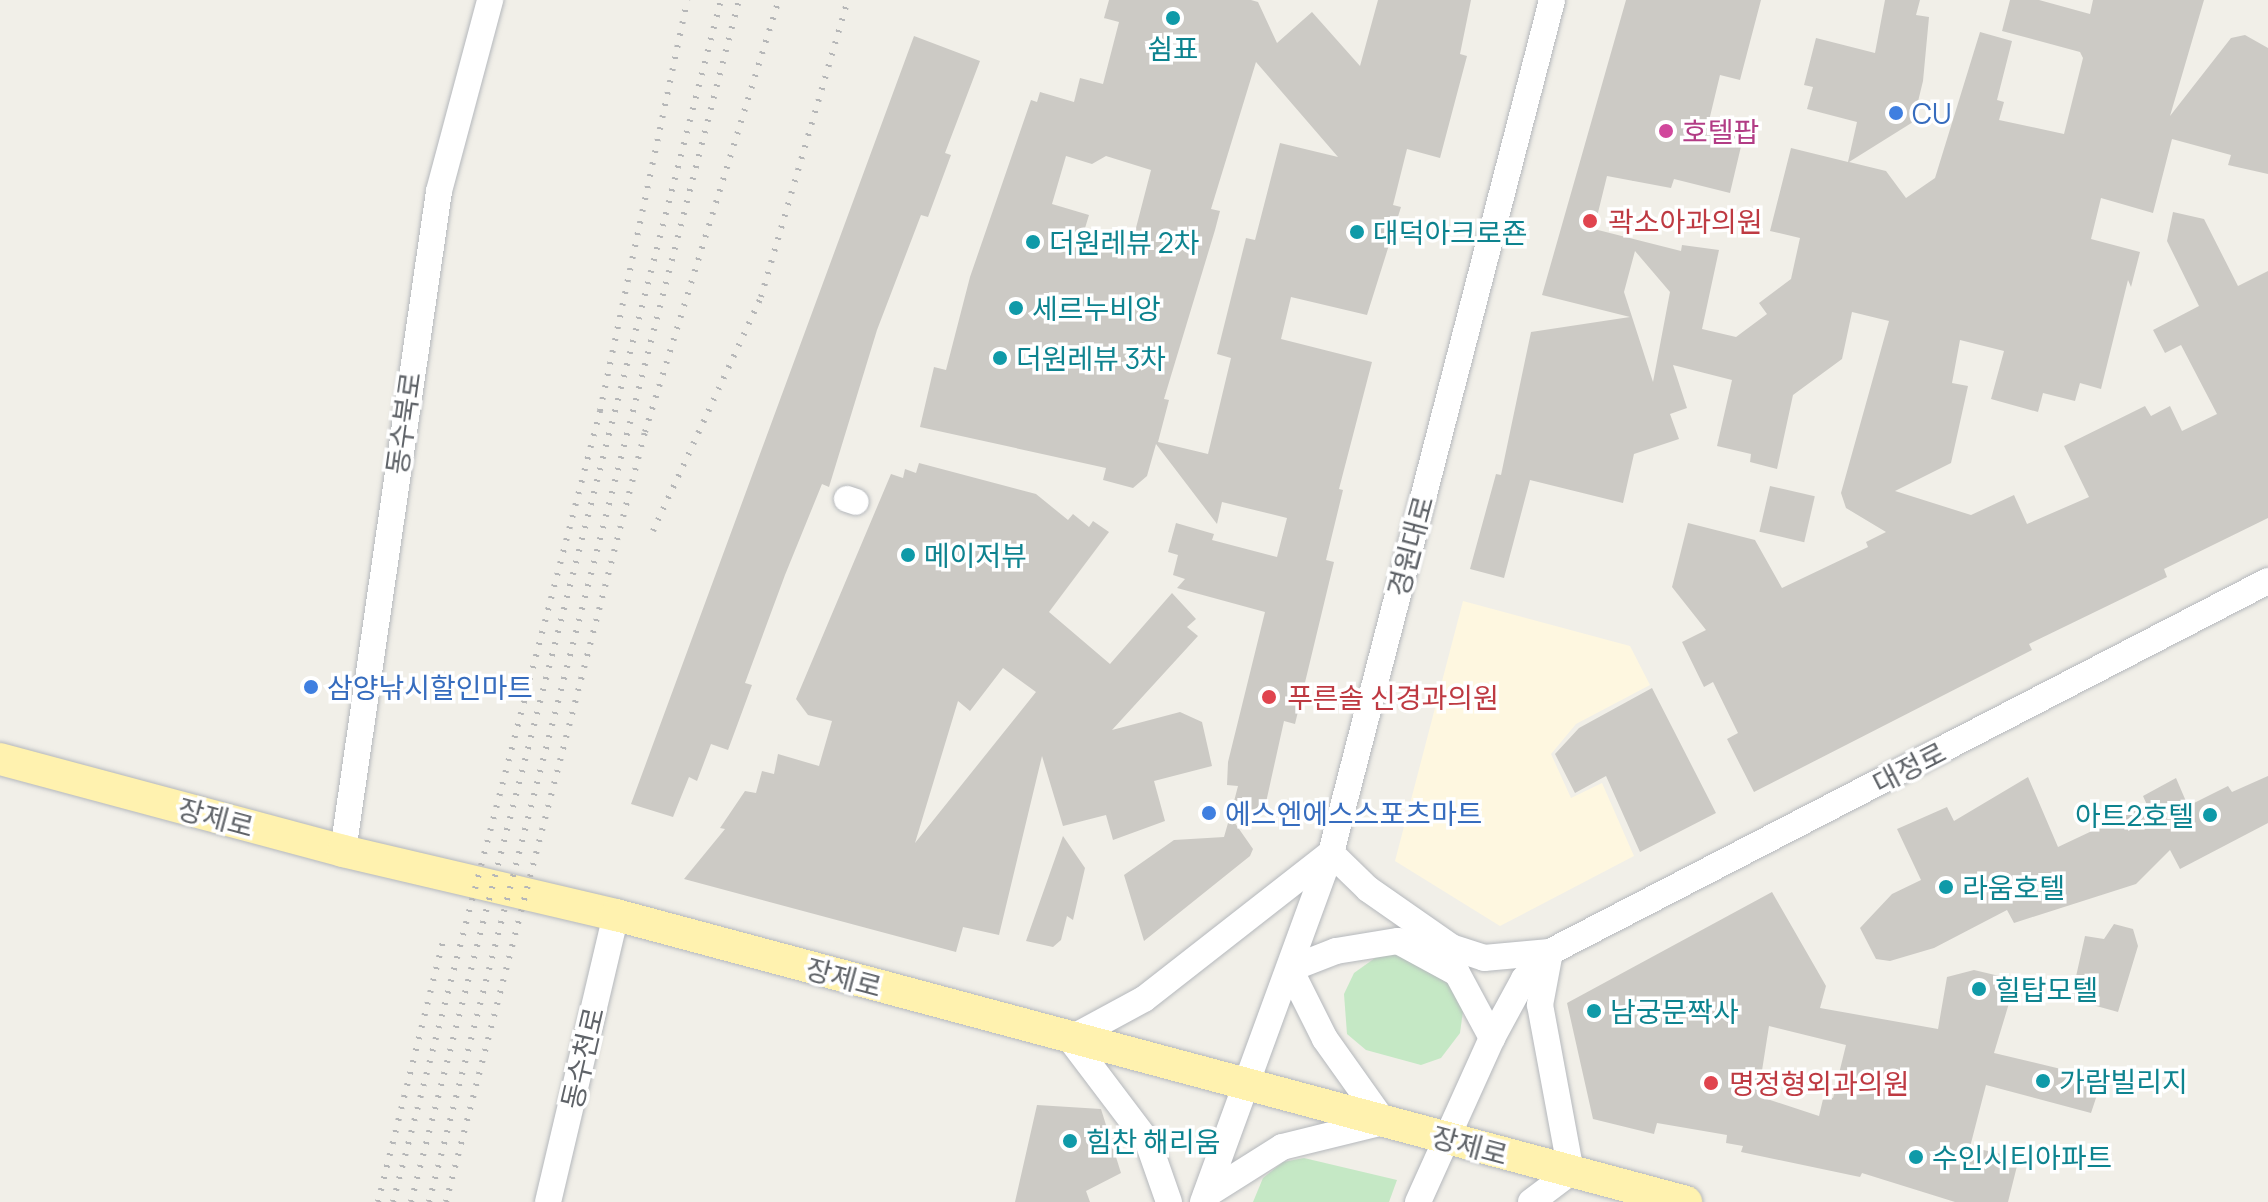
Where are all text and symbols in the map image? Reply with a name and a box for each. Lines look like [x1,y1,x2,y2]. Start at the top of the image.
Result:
marker: 쉼표 [1164,9,1182,27]
place label: 쉼표 [1147,31,1199,65]
place label: CU [1912,96,1952,130]
marker: CU [1887,104,1905,122]
place label: 호텔팝 [1682,114,1759,148]
marker: 호텔팝 [1657,122,1675,140]
place label: 곽소아과의원 [1608,204,1763,238]
marker: 곽소아과의원 [1579,210,1601,232]
place label: 대덕아크로죤 [1373,215,1528,249]
marker: 대덕아크로죤 [1348,223,1366,241]
place label: 더원레뷰 2차 [1049,225,1199,259]
marker: 더원레뷰 2차 [1024,233,1042,251]
place label: 세르누비앙 [1032,291,1161,325]
marker: 세르누비앙 [1007,299,1025,317]
place label: 더원레뷰 3차 [1016,341,1166,375]
marker: 더원레뷰 3차 [991,349,1009,367]
street label: 동수북로 [379,370,427,476]
street label: 경원대로 [1380,492,1440,600]
place label: 메이저뷰 [924,538,1027,572]
marker: 메이저뷰 [899,546,917,564]
place label: 삼양낚시할인마트 [327,670,533,704]
marker: 삼양낚시할인마트 [302,678,320,696]
place label: 푸른솔 신경과의원 [1287,680,1499,714]
marker: 푸른솔 신경과의원 [1258,686,1280,708]
street label: 대정로 [1867,734,1951,800]
street label: 장제로 [174,791,258,843]
place label: 에스엔에스스포츠마트 [1225,796,1483,830]
place label: 아트2호텔 [2075,798,2194,832]
marker: 에스엔에스스포츠마트 [1200,804,1218,822]
marker: 아트2호텔 [2201,806,2219,824]
place label: 라움호텔 [1962,870,2065,904]
marker: 라움호텔 [1937,878,1955,896]
street label: 장제로 [802,951,886,1003]
place label: 힐탑모텔 [1995,972,2098,1006]
marker: 힐탑모텔 [1970,980,1988,998]
place label: 남궁문짝사 [1610,994,1739,1028]
marker: 남궁문짝사 [1585,1002,1603,1020]
street label: 동수천로 [554,1004,610,1112]
place label: 가람빌리지 [2059,1064,2188,1098]
place label: 명정형외과의원 [1729,1066,1909,1100]
marker: 명정형외과의원 [1700,1072,1722,1094]
marker: 가람빌리지 [2034,1072,2052,1090]
street label: 장제로 [1428,1119,1512,1171]
place label: 힘찬 해리움 [1086,1124,1220,1158]
marker: 힘찬 해리움 [1061,1132,1079,1150]
place label: 수인시티아파트 [1932,1140,2112,1174]
marker: 수인시티아파트 [1907,1148,1925,1166]

